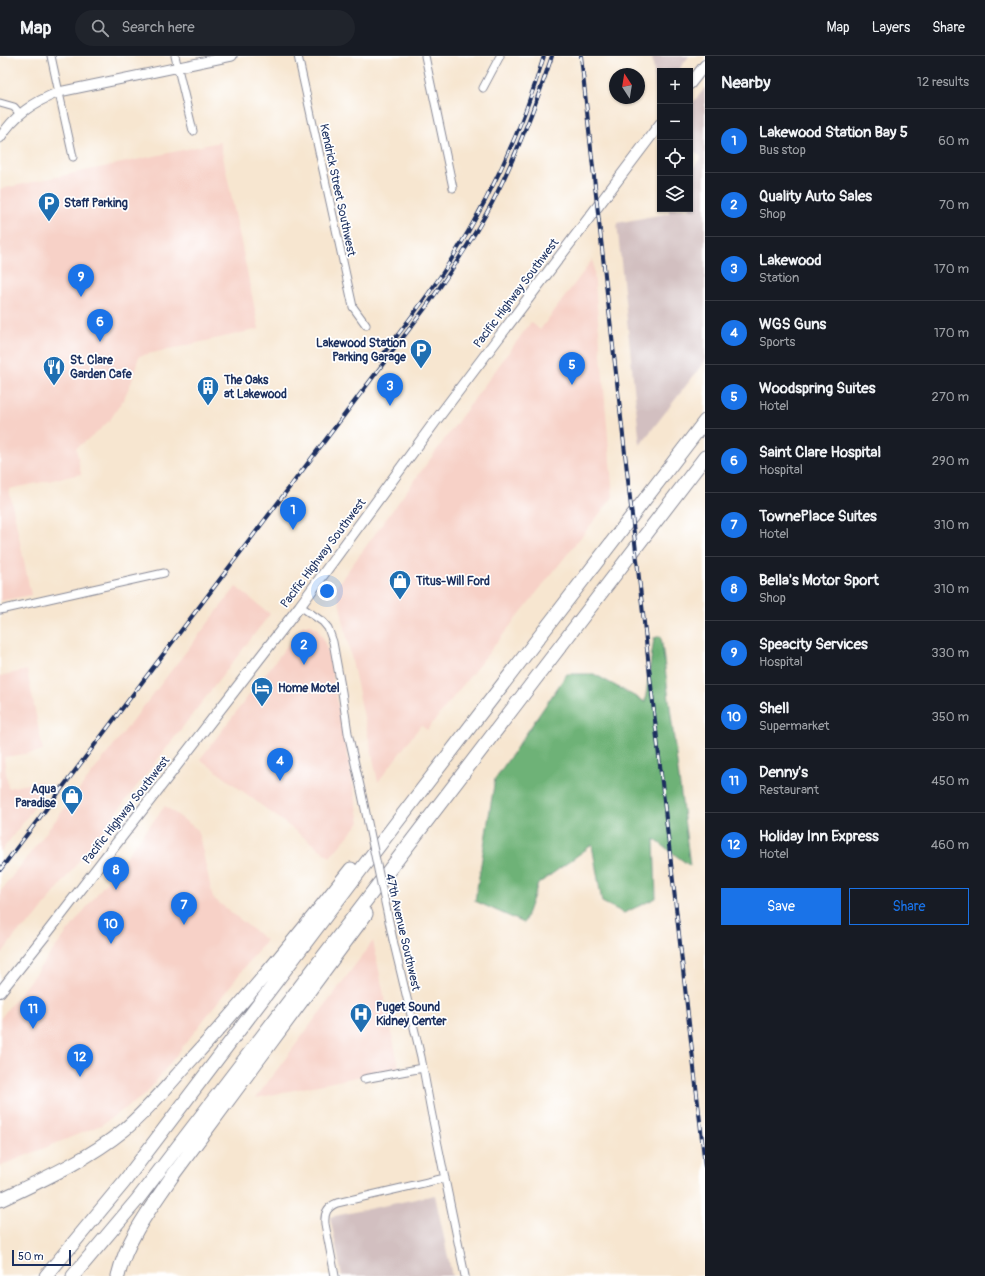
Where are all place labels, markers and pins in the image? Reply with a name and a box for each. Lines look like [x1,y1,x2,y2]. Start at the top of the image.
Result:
parking icon: Staff Parking [36,190,62,223]
place label: Staff Parking [64,196,128,211]
pin: 9 [68,264,94,297]
pin: 6 [87,309,113,342]
place label: Lakewood Station Parking Garage [316,336,407,365]
parking icon: Lakewood Station Parking Garage [408,337,434,370]
pin: 5 [559,352,585,385]
place label: St. Clare Garden Cafe [70,353,133,382]
restaurant icon: St. Clare Garden Cafe [41,354,67,387]
place label: The Oaks at Lakewood [223,373,287,402]
pin: 3 [377,373,403,406]
building icon: The Oaks at Lakewood [195,374,221,407]
pin: 1 [280,497,306,530]
shop icon: Titus-Will Ford [387,568,413,601]
place label: Titus-Will Ford [415,574,490,589]
pin: 2 [291,632,317,665]
hotel icon: Home Motel [249,675,275,708]
place label: Home Motel [278,681,340,696]
pin: 4 [267,748,293,781]
place label: Aqua Paradise [15,782,57,811]
shop icon: Aqua Paradise [59,783,85,816]
pin: 8 [103,857,129,890]
pin: 7 [171,892,197,925]
pin: 10 [98,911,124,944]
pin: 11 [20,996,46,1029]
place label: Puget Sound Kidney Center [376,1000,447,1029]
hospital icon: Puget Sound Kidney Center [348,1001,374,1034]
pin: 12 [67,1044,93,1077]

